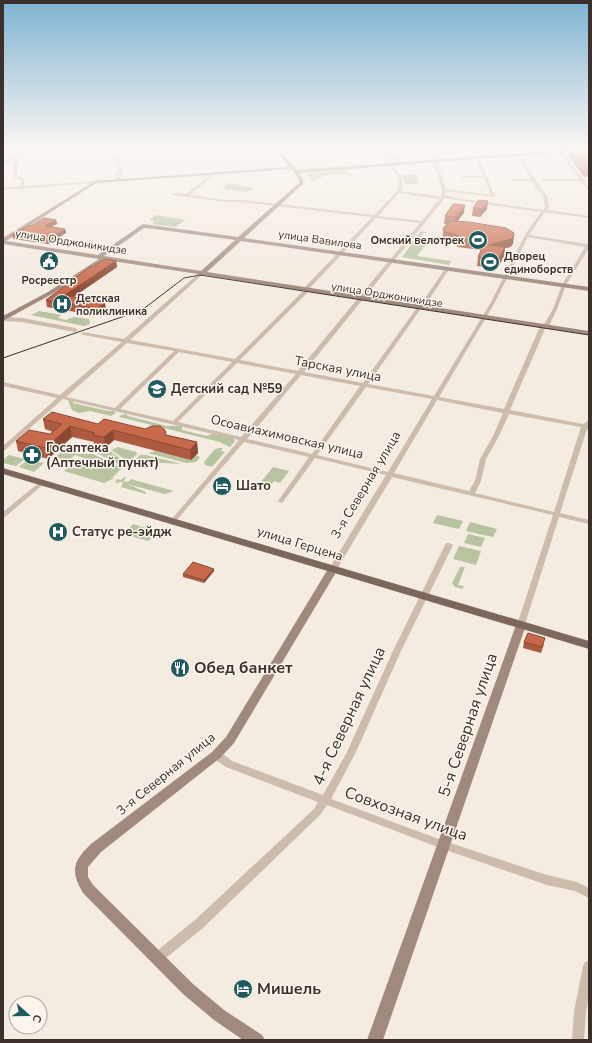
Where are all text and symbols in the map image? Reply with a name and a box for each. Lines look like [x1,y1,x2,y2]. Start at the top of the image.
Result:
street label: улица Орджоникидзе [14,226,128,258]
street label: улица Вавилова [277,227,363,253]
sports icon: Омский велотрек [467,229,489,251]
place label: Омский велотрек [370,233,465,248]
place label: Дворец единоборств [504,249,573,277]
public building icon: Росреестр [38,250,60,272]
sports icon: Дворец единоборств [479,251,501,273]
place label: Росреестр [21,273,77,288]
street label: улица Орджоникидзе [330,279,444,311]
place label: Детская поликлиника [76,291,147,319]
hospital icon: Детская поликлиника [51,293,73,315]
street label: Тарская улица [293,352,383,386]
school or university icon: Детский сад №59 [146,378,168,400]
place label: Детский сад №59 [171,380,283,398]
street label: Осоавиахимовская улица [209,411,365,463]
street label: 3-я Северная улица [327,428,405,542]
place label: Госаптека (Аптечный пункт) [46,439,159,472]
pharmacy icon: Госаптека (Аптечный пункт) [21,444,43,466]
hotel icon: Шато [211,475,233,497]
place label: Шато [236,477,271,495]
hospital icon: Статус ре-эйдж [47,521,69,543]
street label: улица Герцена [255,522,345,566]
place label: Статус ре-эйдж [72,523,172,541]
street label: 4-я Северная улица [307,643,391,789]
street label: 5-я Северная улица [433,650,503,800]
restaurant icon: Обед банкет [169,657,191,679]
place label: Обед банкет [194,657,293,679]
street label: 3-я Северная улица [113,728,219,820]
street label: Совхозная улица [342,782,470,846]
hotel icon: Мишель [232,978,254,1000]
place label: Мишель [257,978,321,1000]
north arrow [8,995,48,1035]
text: С [28,1012,45,1025]

